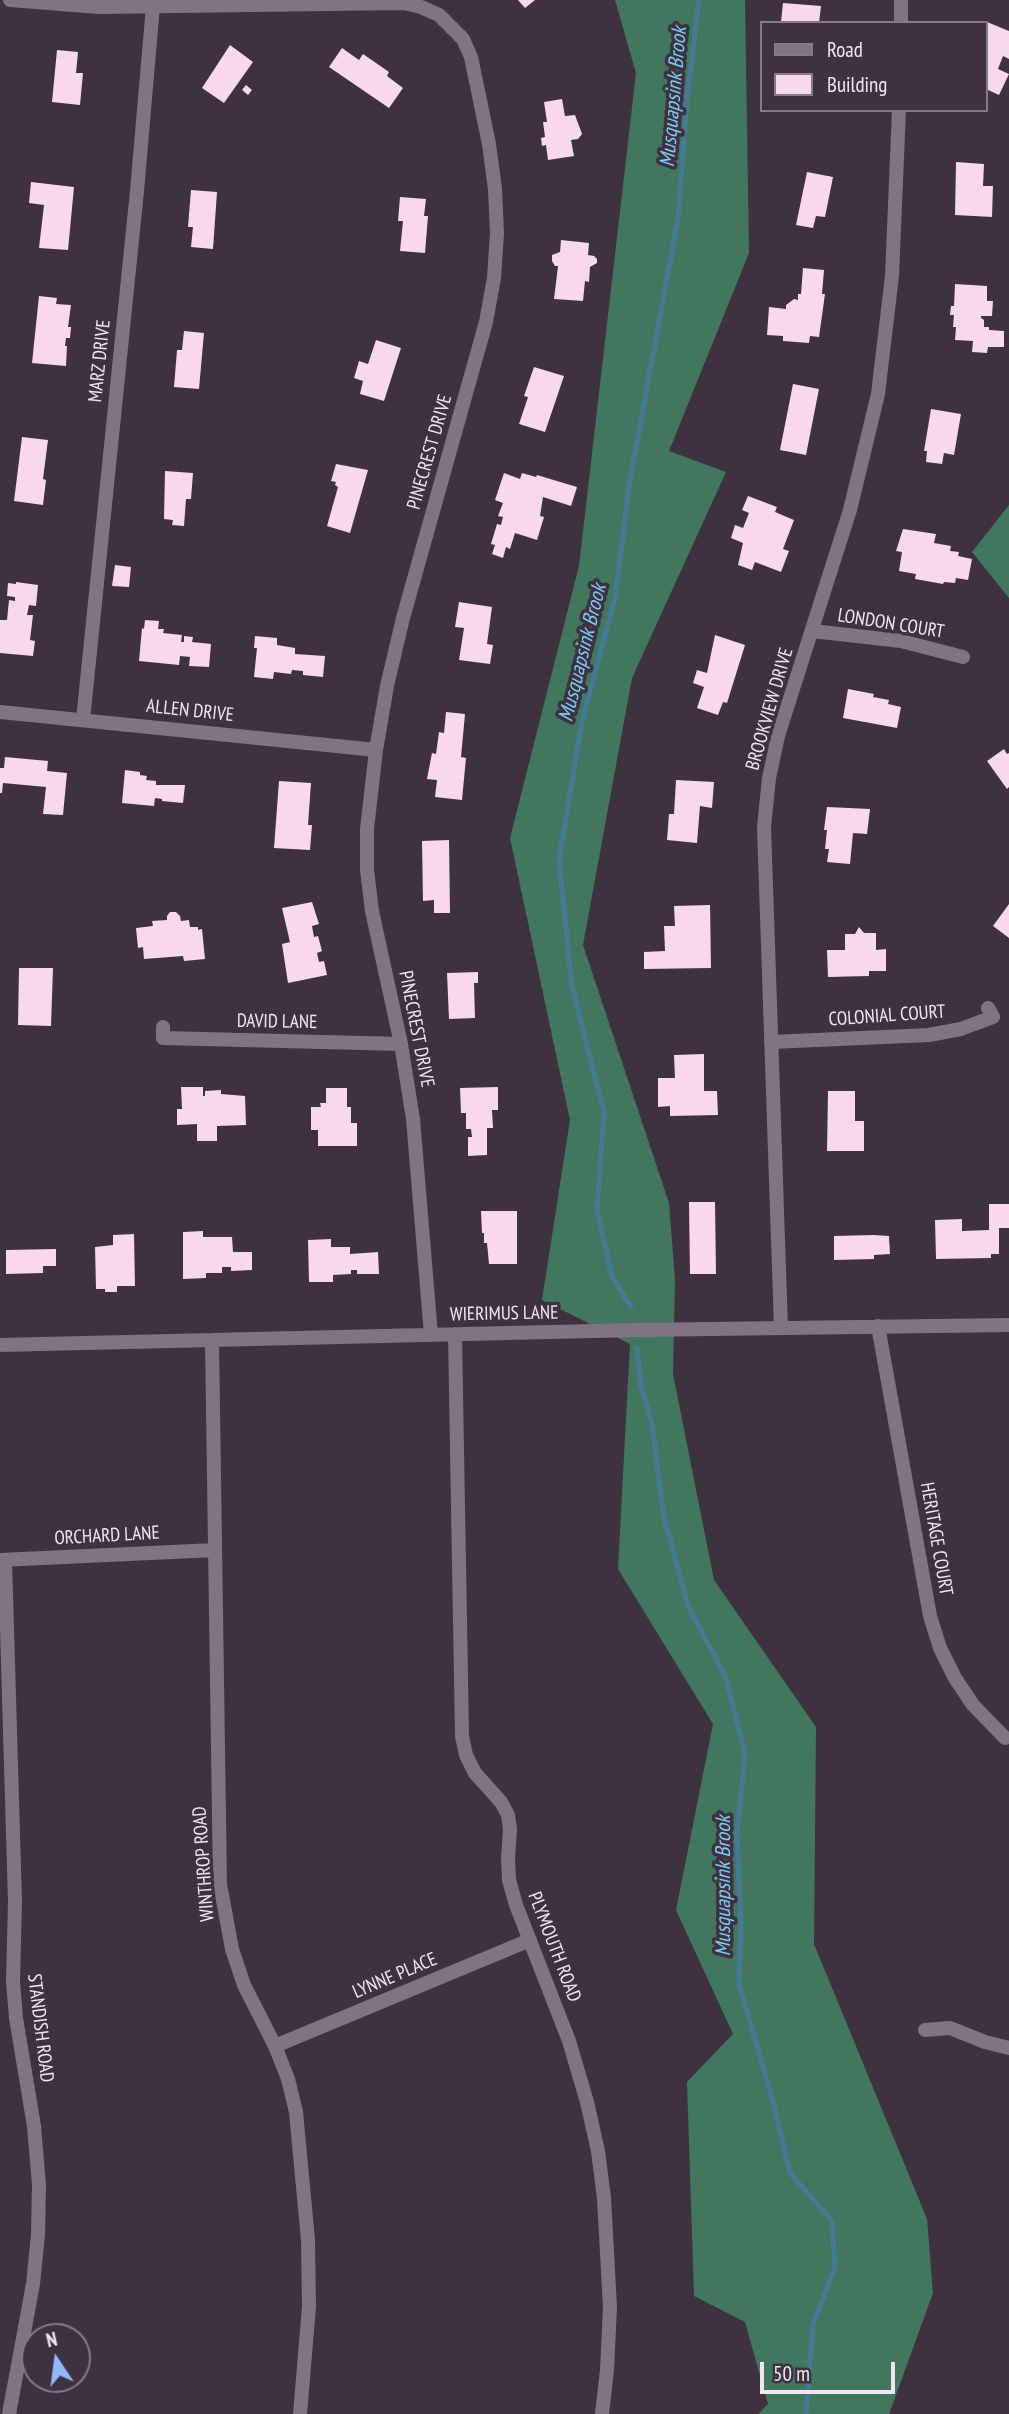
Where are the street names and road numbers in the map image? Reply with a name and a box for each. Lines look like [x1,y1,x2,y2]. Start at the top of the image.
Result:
street label: MARZ DRIVE [84,319,116,403]
street label: PINECREST DRIVE [403,392,457,512]
street label: LONDON COURT [836,604,946,644]
street label: BROOKVIEW DRIVE [742,645,798,773]
street label: ALLEN DRIVE [145,695,235,727]
street label: PINECREST DRIVE [394,969,438,1089]
street label: COLONIAL COURT [828,1001,946,1031]
street label: DAVID LANE [237,1010,317,1034]
street label: WIERIMUS LANE [450,1302,558,1326]
street label: HERITAGE COURT [915,1481,957,1597]
street label: ORCHARD LANE [54,1522,160,1550]
street label: WINTHROP ROAD [189,1806,219,1922]
street label: PLYMOUTH ROAD [523,1889,585,2005]
street label: LYNNE PLACE [349,1948,441,2004]
street label: STANDISH ROAD [22,1972,58,2084]

